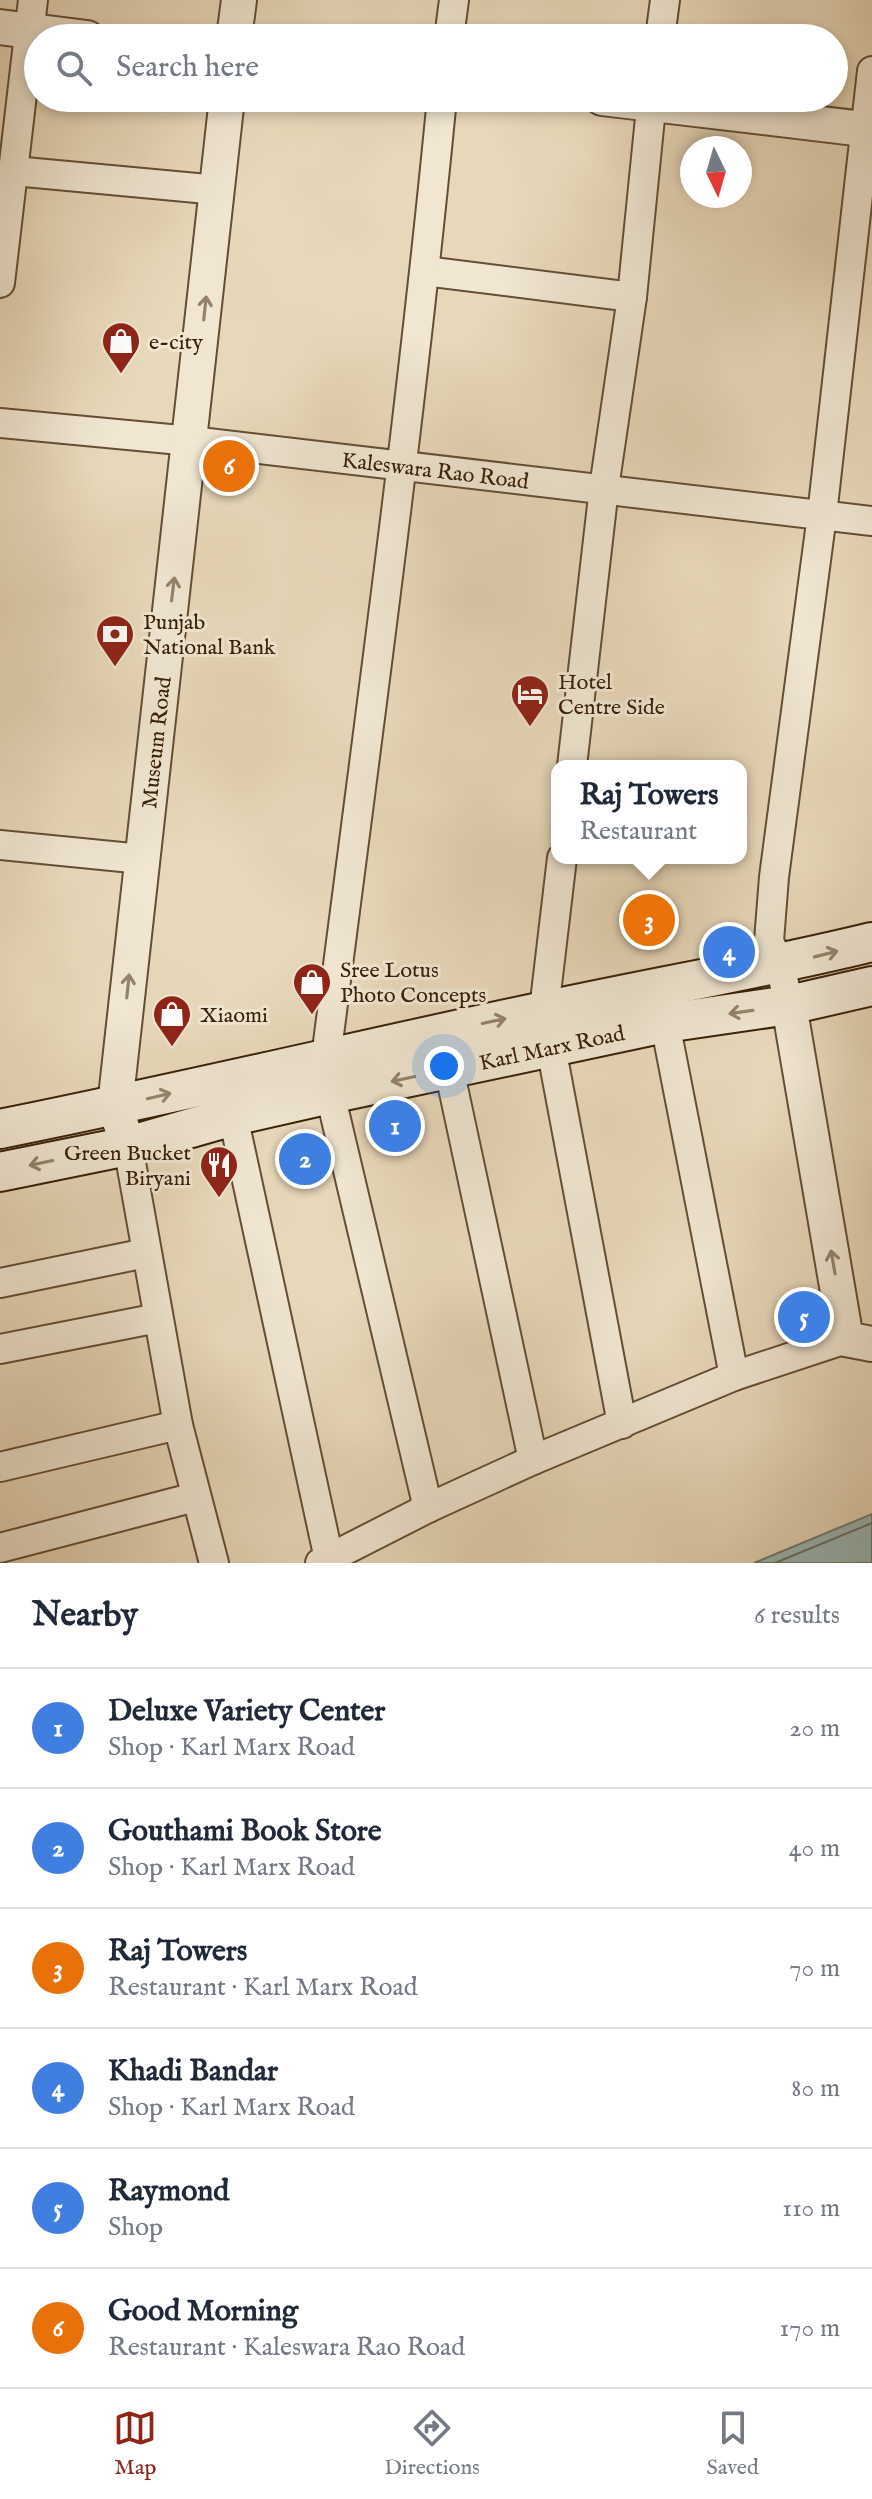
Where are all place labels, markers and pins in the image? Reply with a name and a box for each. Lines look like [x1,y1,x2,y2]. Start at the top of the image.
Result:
shop icon: e-city [100,320,142,375]
place label: e-city [149,329,203,357]
pin: 6 [203,436,255,496]
place label: Punjab National Bank [143,609,276,662]
bank icon: Punjab National Bank [94,613,136,668]
place label: Hotel Centre Side [558,669,665,722]
hotel icon: Hotel Centre Side [509,673,551,728]
pin: 3 [623,890,675,950]
pin: 4 [703,922,755,982]
place label: Sree Lotus Photo Concepts [340,957,486,1010]
shop icon: Sree Lotus Photo Concepts [291,961,333,1016]
shop icon: Xiaomi [151,993,193,1048]
place label: Xiaomi [200,1002,268,1030]
pin: 1 [369,1096,421,1156]
pin: 2 [279,1129,331,1189]
place label: Green Bucket Biryani [64,1140,191,1193]
restaurant icon: Green Bucket Biryani [198,1144,240,1199]
pin: 5 [778,1287,830,1347]

